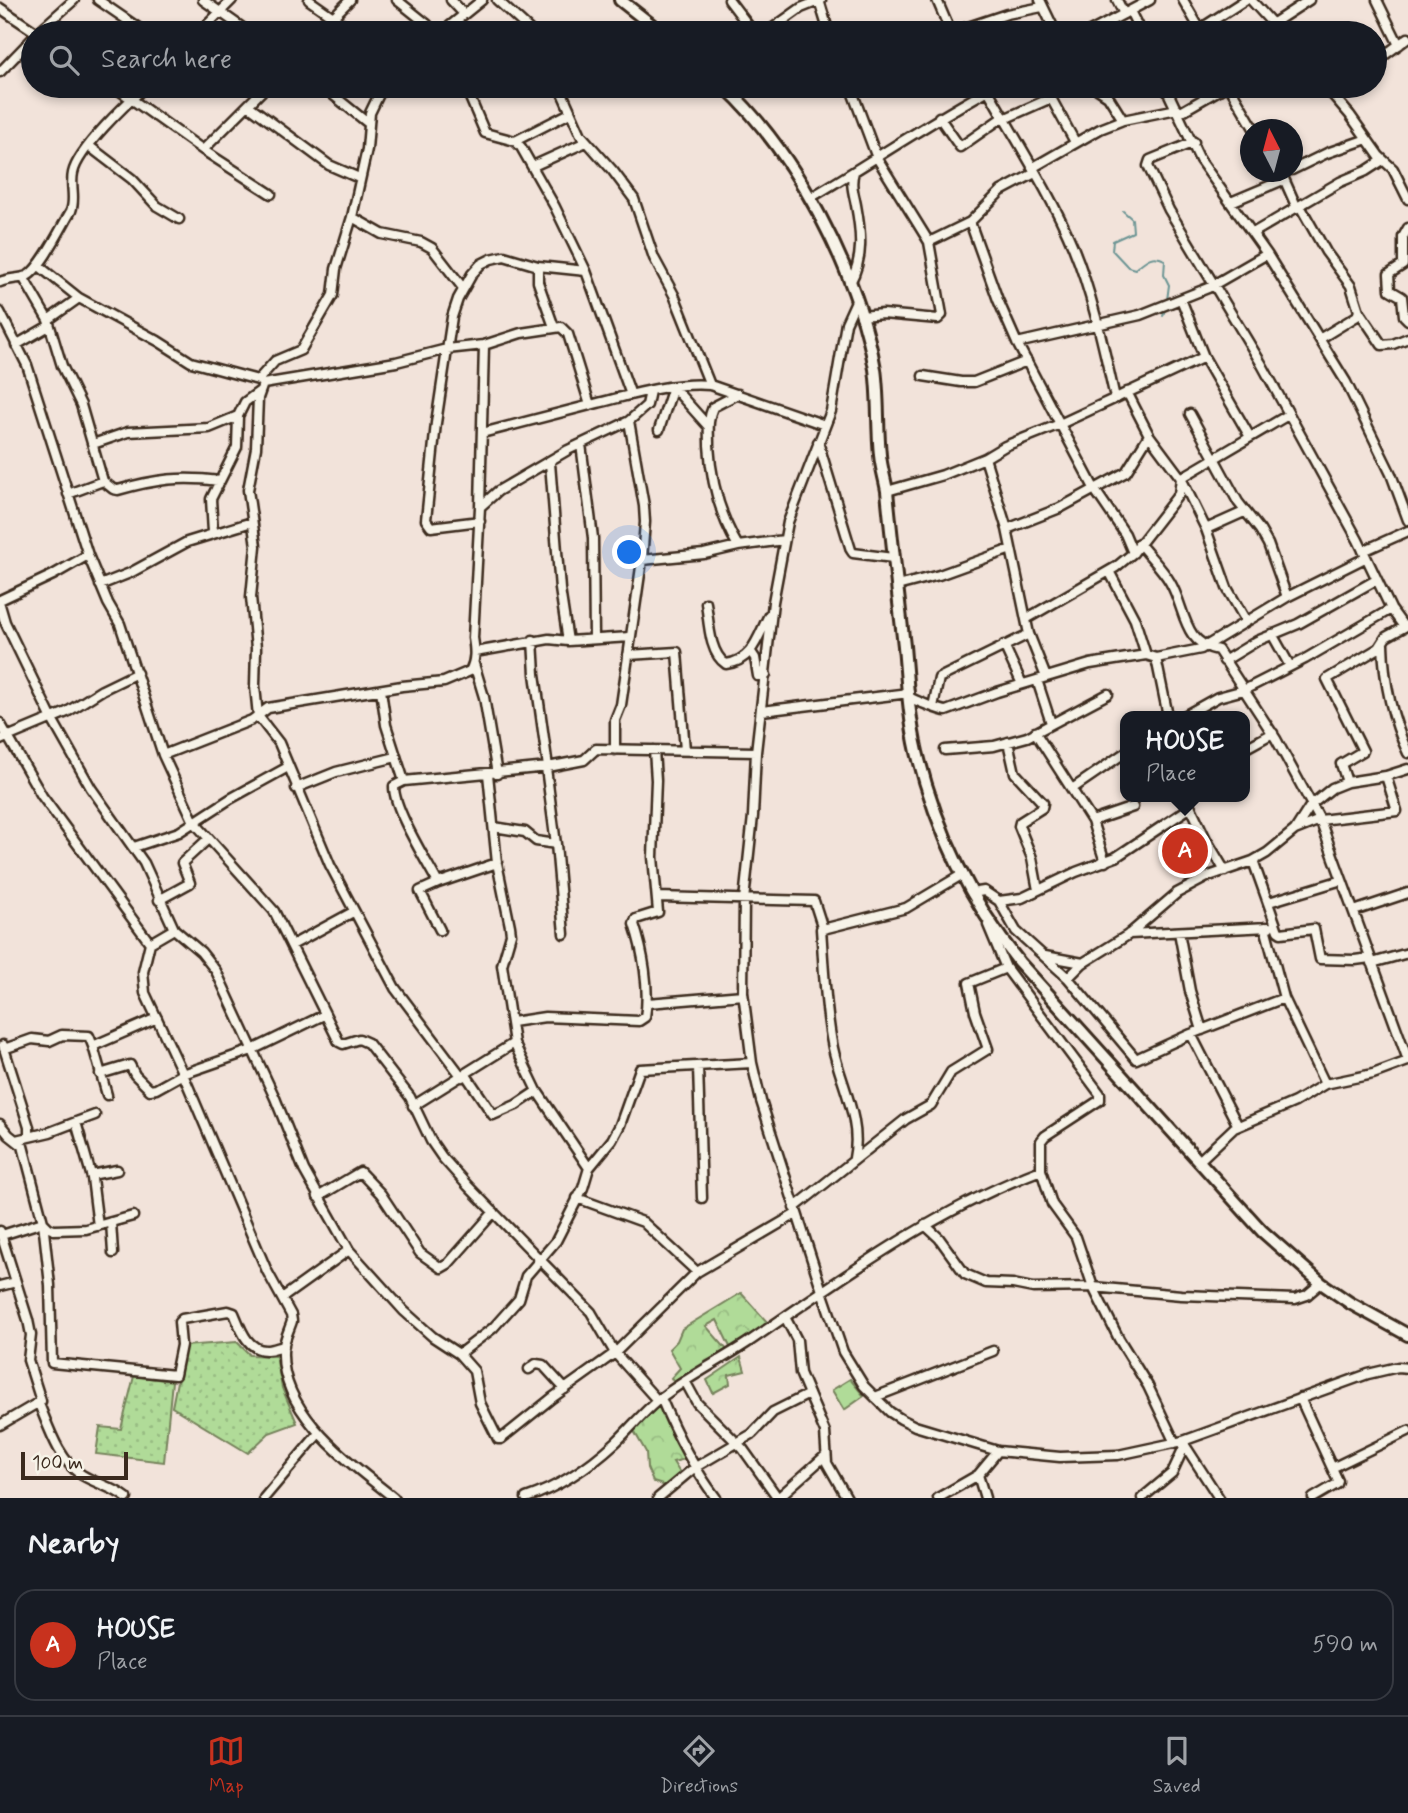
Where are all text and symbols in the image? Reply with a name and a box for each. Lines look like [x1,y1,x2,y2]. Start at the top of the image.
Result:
search box [21,21,1387,98]
icon: search [45,41,83,79]
text: Search here [101,43,232,77]
north arrow [1240,119,1303,182]
your location [612,535,646,569]
popup [1120,711,1250,802]
text: HOUSE [1146,725,1224,759]
text: Place [1146,759,1197,789]
pin: A [1162,825,1208,877]
scale bar [21,1449,128,1481]
text: 100 m [32,1451,83,1476]
text: Nearby [28,1524,119,1563]
text: HOUSE [97,1613,175,1647]
text: A [45,1630,61,1660]
text: 590 m [1312,1630,1378,1660]
text: Place [97,1647,148,1677]
tab: Map [207,1732,245,1799]
tab: Directions [660,1732,738,1799]
tab: Saved [1153,1732,1201,1799]

